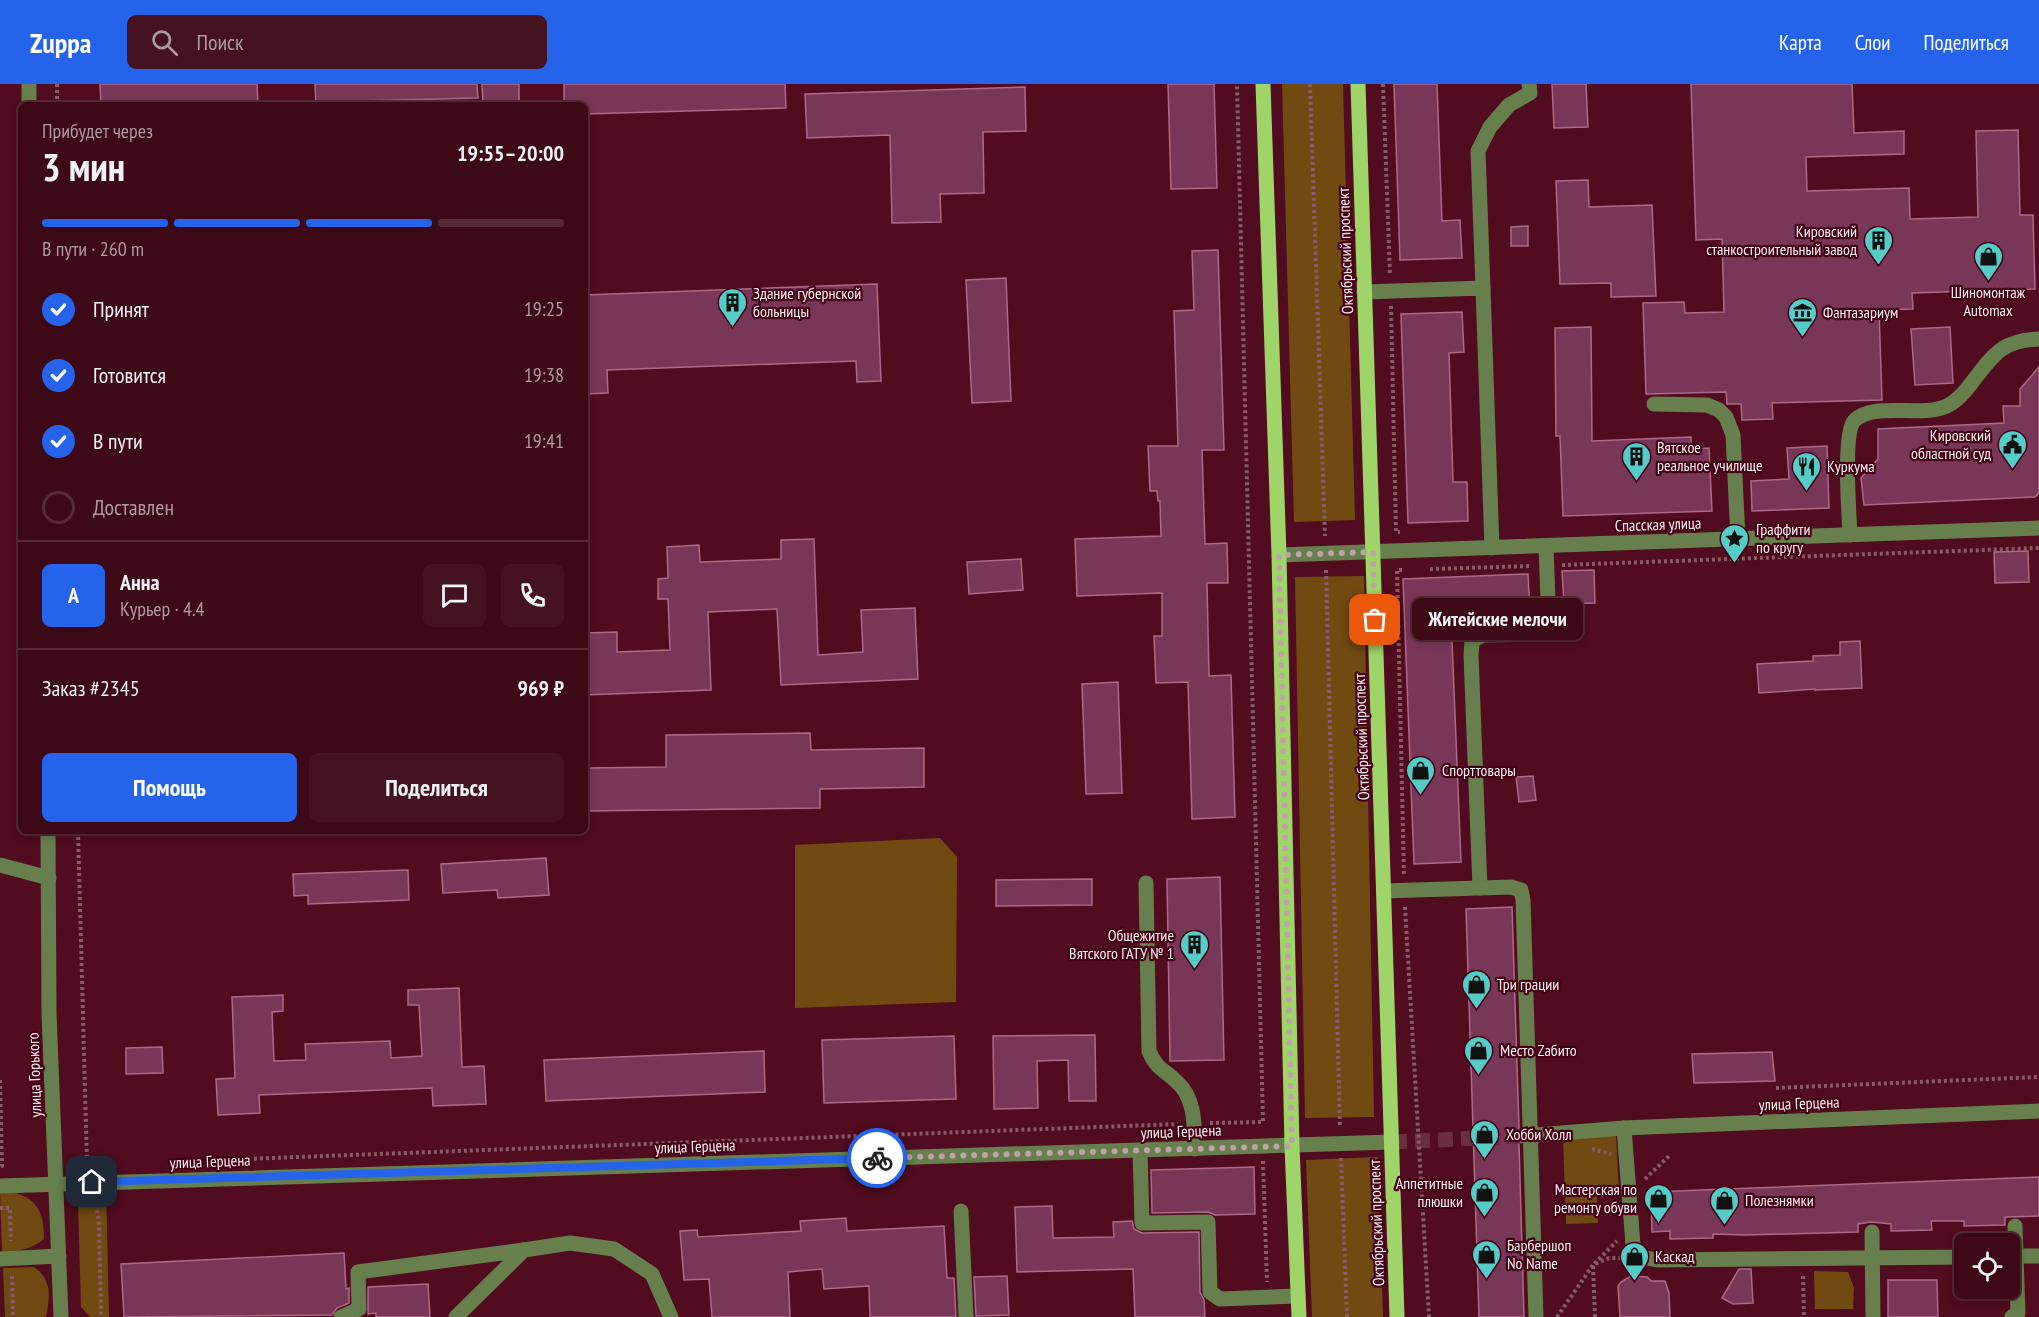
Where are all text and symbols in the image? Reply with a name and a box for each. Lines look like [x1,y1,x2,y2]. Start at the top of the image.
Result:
search box [127,15,547,69]
text: Zuppa [30,24,91,61]
icon: search [148,26,181,59]
text: Поиск [196,28,243,56]
text: Карта [1779,29,1822,56]
text: Слои [1855,29,1890,56]
text: Поделиться [1923,29,2009,56]
text: Прибудет через [42,118,153,144]
text: 19:55–20:00 [457,139,564,167]
text: 3 мин [42,141,125,192]
street label: Октябрьский проспект [1333,186,1357,315]
place label: Кировский станкостроительный завод [1706,221,1857,259]
building icon: Кировский станкостроительный завод [1862,224,1894,266]
text: В пути · 260 m [42,236,144,262]
shop icon: Шиномонтаж Automax [1972,240,2004,282]
place label: Шиномонтаж Automax [1951,282,2026,320]
place label: Здание губернской больницы [753,283,861,321]
building icon: Здание губернской больницы [716,286,748,328]
icon: check [42,293,75,326]
text: Принят [93,295,149,323]
text: 19:25 [524,296,564,322]
museum icon: Фантазариум [1786,296,1818,338]
place label: Фантазариум [1823,302,1898,322]
icon: check [42,359,75,392]
text: Готовится [93,361,166,389]
text: 19:38 [524,362,564,388]
icon: check [42,425,75,458]
place label: Кировский областной суд [1911,425,1991,463]
text: В пути [93,427,143,455]
text: 19:41 [524,428,564,454]
public building icon: Кировский областной суд [1996,428,2028,470]
place label: Вятское реальное училище [1657,437,1763,475]
building icon: Вятское реальное училище [1620,440,1652,482]
restaurant icon: Куркума [1790,450,1822,492]
place label: Куркума [1827,456,1875,476]
text: Доставлен [93,493,174,521]
street label: Спасская улица [1614,512,1702,536]
place label: Граффити по кругу [1756,519,1810,557]
place icon: Граффити по кругу [1719,522,1751,564]
button: chat [423,564,486,627]
button: phone [501,564,564,627]
text: Анна [120,568,160,596]
text: А [68,581,79,609]
pin [1349,594,1400,645]
text: Курьер · 4.4 [120,596,205,622]
callout: Житейские мелочи [1411,599,1582,641]
icon: bag [1358,603,1391,636]
text: Житейские мелочи [1428,606,1567,632]
street label: Октябрьский проспект [1349,672,1373,801]
text: Заказ #2345 [42,674,140,702]
text: 969 ₽ [517,674,564,702]
button: Помощь [42,753,297,822]
button: Поделиться [309,753,564,822]
shop icon: Спорттовары [1405,754,1437,796]
place label: Спорттовары [1442,760,1516,780]
place label: Общежитие Вятского ГАТУ № 1 [1069,925,1174,963]
building icon: Общежитие Вятского ГАТУ № 1 [1179,928,1211,970]
shop icon: Три грации [1460,968,1492,1010]
place label: Три грации [1497,974,1559,994]
street label: улица Горького [23,1032,45,1118]
shop icon: Место Zабито [1463,1034,1495,1076]
place label: Место Zабито [1500,1040,1577,1060]
street label: улица Герцена [1758,1092,1840,1114]
shop icon: Хобби Холл [1469,1118,1501,1160]
street label: улица Герцена [1140,1120,1222,1142]
place label: Хобби Холл [1506,1124,1572,1144]
courier [847,1128,907,1188]
street label: улица Герцена [654,1135,736,1157]
icon: bike [861,1142,894,1175]
street label: улица Герцена [169,1150,251,1172]
pin [66,1156,117,1207]
street label: Октябрьский проспект [1364,1158,1388,1287]
icon: home [75,1165,108,1198]
place label: Аппетитные плюшки [1396,1173,1463,1211]
shop icon: Аппетитные плюшки [1468,1176,1500,1218]
place label: Мастерская по ремонту обуви [1554,1179,1637,1217]
shop icon: Мастерская по ремонту обуви [1642,1182,1674,1224]
shop icon: Полезнямки [1708,1184,1740,1226]
place label: Полезнямки [1745,1190,1814,1210]
map controls [1954,1233,2020,1299]
button: locate [1954,1233,2020,1299]
place label: Барбершоп No Name [1507,1235,1571,1273]
shop icon: Барбершоп No Name [1470,1238,1502,1280]
shop icon: Каскад [1618,1240,1650,1282]
place label: Каскад [1655,1246,1695,1266]

